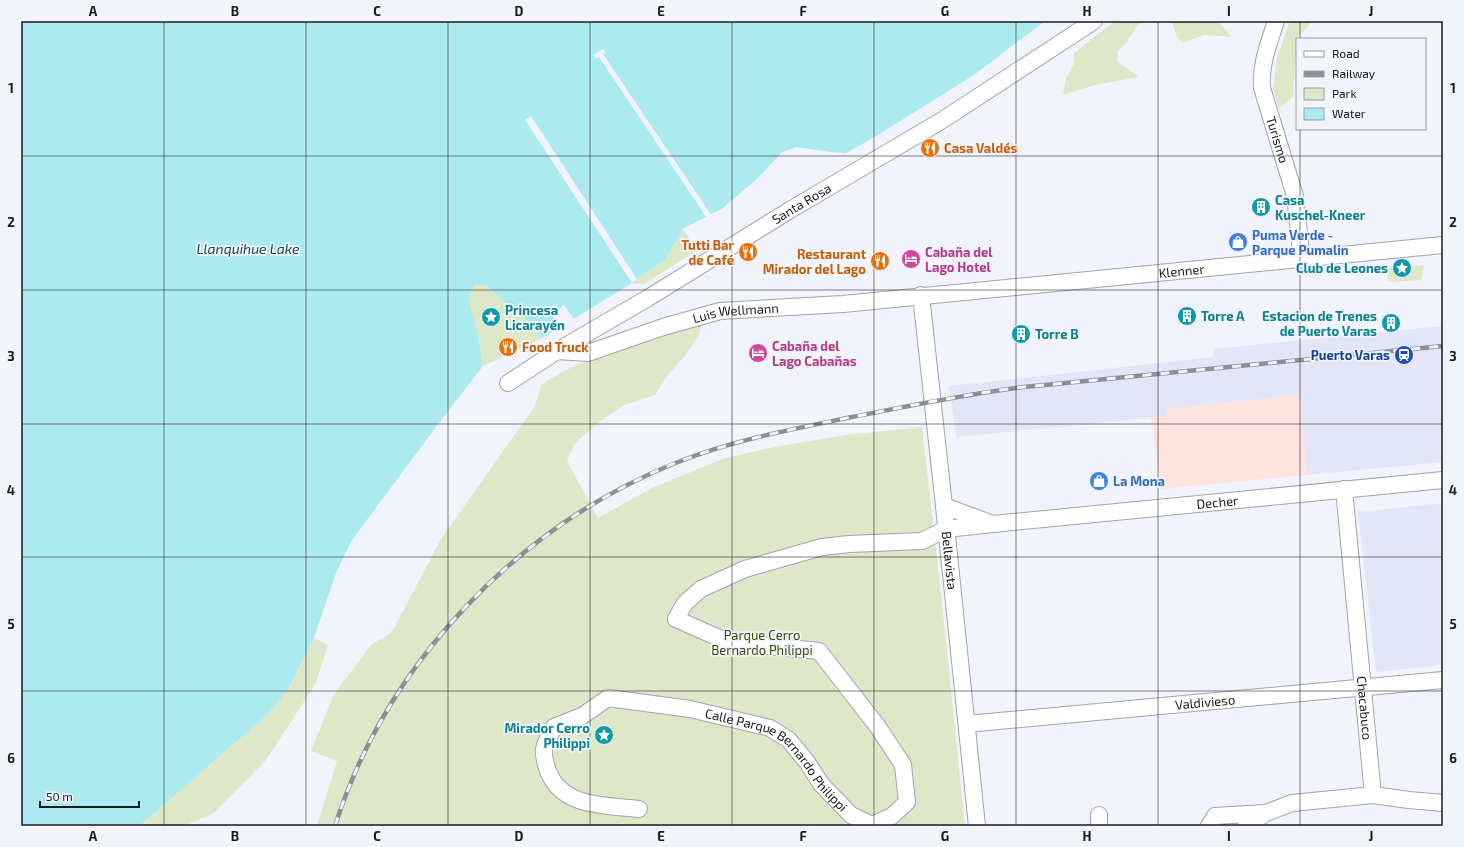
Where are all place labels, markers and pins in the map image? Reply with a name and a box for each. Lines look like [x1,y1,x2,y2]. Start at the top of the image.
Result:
restaurant icon: Casa Valdés [919,137,941,159]
place label: Casa Valdés [944,140,1018,156]
place label: Casa Kuschel-Kneer [1275,192,1366,223]
building icon: Casa Kuschel-Kneer [1250,196,1272,218]
place label: Puma Verde - Parque Pumalin [1252,227,1349,258]
shop icon: Puma Verde - Parque Pumalin [1227,231,1249,253]
place label: Tutti Bar de Café [681,237,734,268]
restaurant icon: Tutti Bar de Café [737,241,759,263]
place label: Cabaña del Lago Hotel [925,244,993,275]
place label: Restaurant Mirador del Lago [763,246,867,277]
hotel icon: Cabaña del Lago Hotel [900,248,922,270]
restaurant icon: Restaurant Mirador del Lago [869,250,891,272]
place icon: Club de Leones [1391,257,1413,279]
place label: Club de Leones [1296,260,1388,276]
place label: Princesa Licarayén [505,302,565,333]
building icon: Torre A [1176,305,1198,327]
place icon: Princesa Licarayén [480,306,502,328]
place label: Torre A [1201,308,1245,324]
place label: Estacion de Trenes de Puerto Varas [1262,308,1377,339]
building icon: Estacion de Trenes de Puerto Varas [1380,312,1402,334]
building icon: Torre B [1010,323,1032,345]
place label: Torre B [1035,326,1079,342]
restaurant icon: Food Truck [497,336,519,358]
place label: Cabaña del Lago Cabañas [772,338,857,369]
place label: Food Truck [522,339,589,355]
hotel icon: Cabaña del Lago Cabañas [747,342,769,364]
station icon: Puerto Varas [1393,344,1415,366]
place label: Puerto Varas [1311,347,1390,363]
shop icon: La Mona [1088,470,1110,492]
place label: La Mona [1113,473,1165,489]
place label: Mirador Cerro Philippi [504,720,590,751]
place icon: Mirador Cerro Philippi [593,724,615,746]

